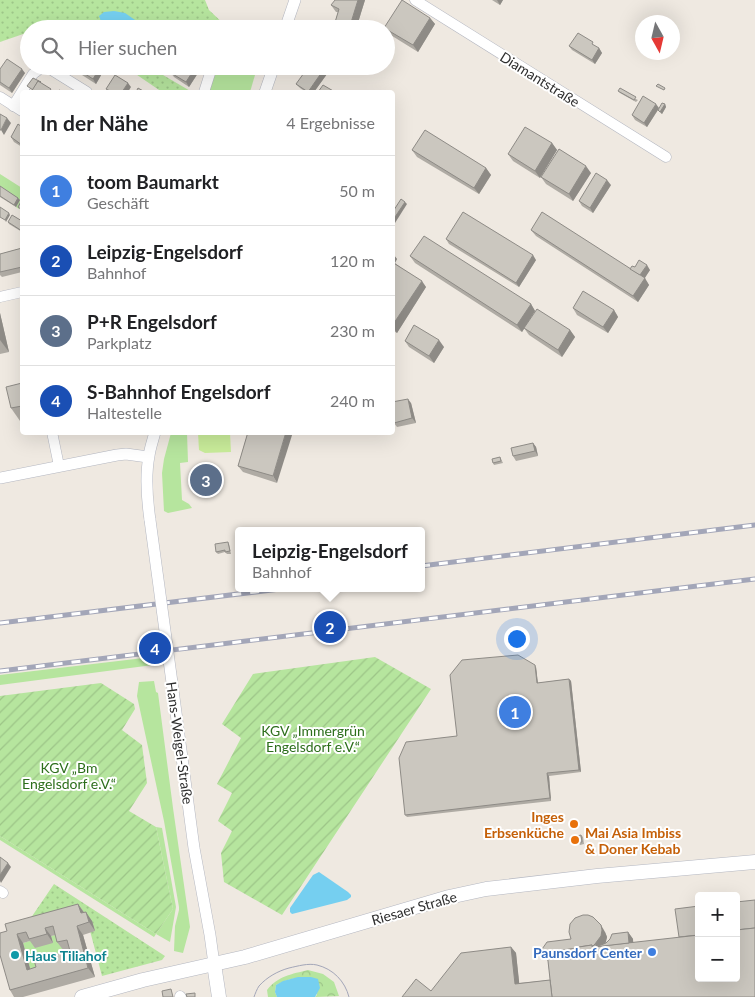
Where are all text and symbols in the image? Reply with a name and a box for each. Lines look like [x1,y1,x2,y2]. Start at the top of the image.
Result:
north arrow [635,15,680,60]
search box [20,20,395,75]
icon: search [38,34,66,62]
text: Hier suchen [78,36,177,59]
street label: Diamantstraße [497,48,583,110]
text: In der Nähe [40,110,148,135]
text: 4 Ergebnisse [286,113,375,132]
text: toom Baumarkt [87,170,219,193]
text: 1 [51,181,61,200]
text: 50 m [339,181,375,200]
text: Geschäft [87,193,149,212]
text: Leipzig-Engelsdorf [87,240,243,263]
text: 2 [51,251,61,270]
text: 120 m [330,251,375,270]
text: Bahnhof [87,263,146,282]
text: P+R Engelsdorf [87,310,217,333]
text: 3 [51,321,61,340]
text: 230 m [330,321,375,340]
text: Parkplatz [87,333,152,352]
text: S-Bahnhof Engelsdorf [87,380,271,403]
text: 4 [51,391,61,410]
text: 240 m [330,391,375,410]
text: Haltestelle [87,403,162,422]
pin: 3 [190,461,222,499]
popup [235,527,425,592]
text: Leipzig-Engelsdorf [252,539,408,562]
text: Bahnhof [252,562,312,581]
pin: 2 [314,608,346,646]
your location [504,626,530,652]
pin: 4 [139,629,171,667]
street label: Hans-Weigel-Straße [163,681,197,805]
pin: 1 [499,693,531,731]
park label: KGV „Immergrün Engelsdorf e.V.“ [261,722,365,755]
park label: KGV „Bm Engelsdorf e.V.“ [22,759,116,792]
place label: Inges Erbsenküche [484,808,565,841]
marker: Inges Erbsenküche [568,818,580,830]
place label: Mai Asia Imbiss & Doner Kebab [585,824,681,857]
marker: Mai Asia Imbiss & Doner Kebab [569,834,581,846]
street label: Riesaer Straße [369,888,459,928]
map controls [695,892,740,982]
button: + [695,892,740,937]
button: − [695,937,740,982]
place label: Paunsdorf Center [533,944,643,961]
marker: Paunsdorf Center [646,946,658,958]
place label: Haus Tiliahof [25,947,107,964]
marker: Haus Tiliahof [9,949,21,961]

